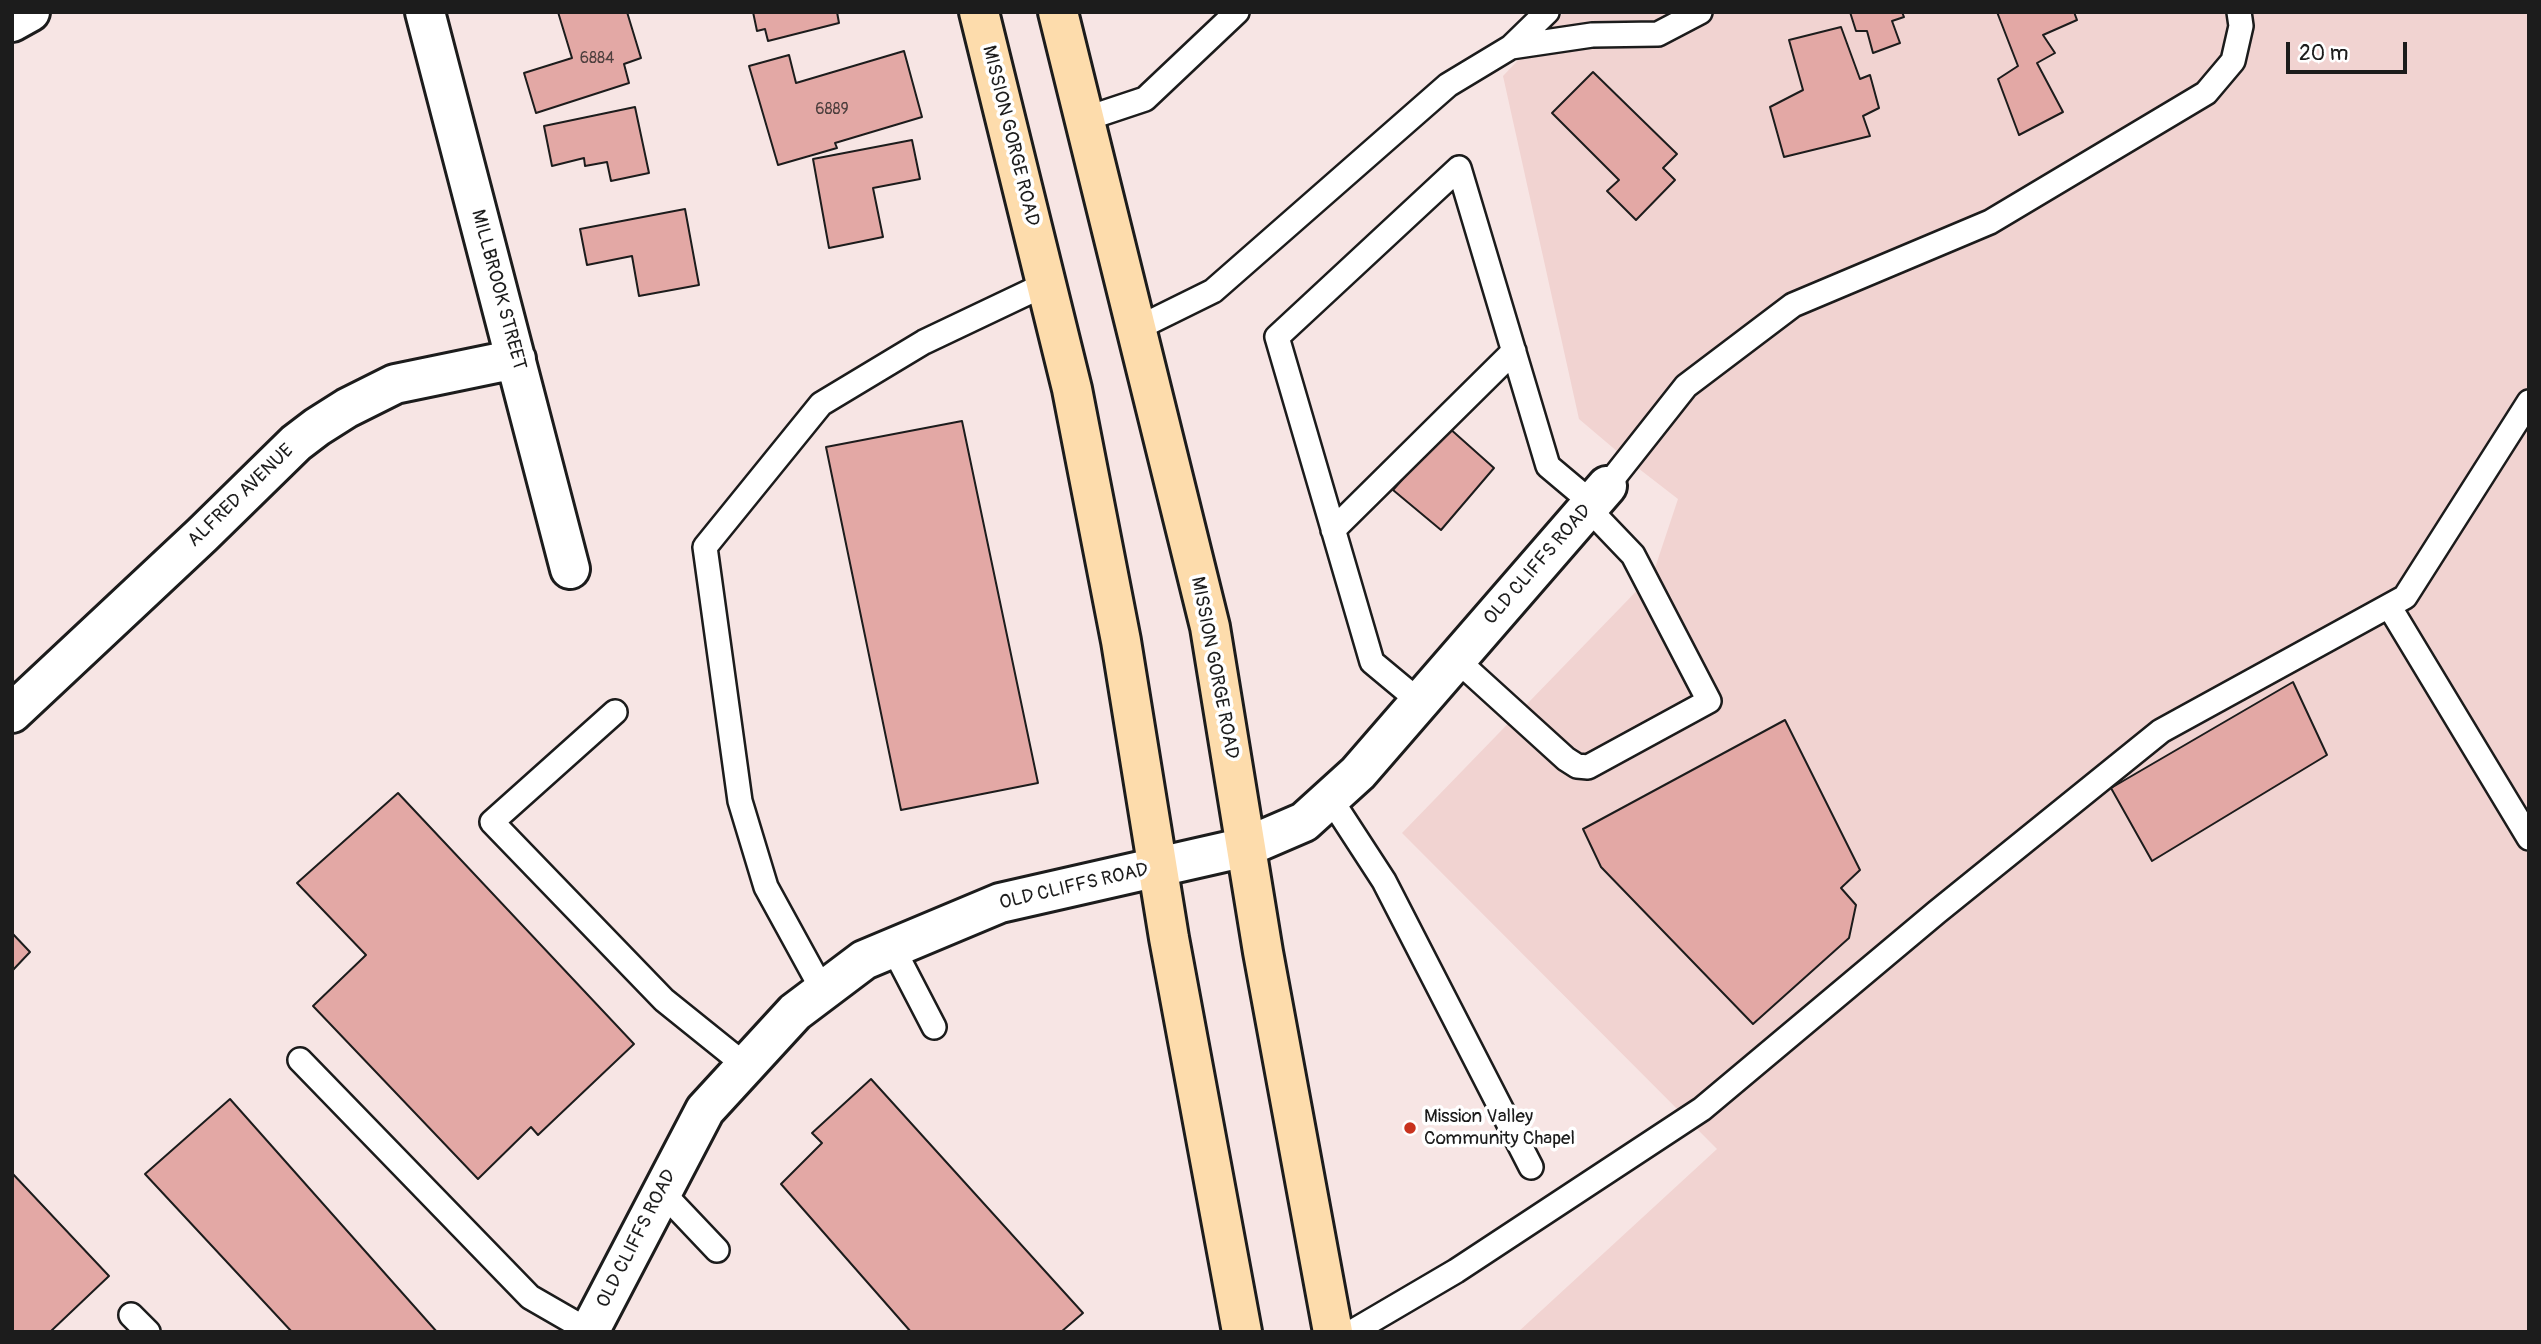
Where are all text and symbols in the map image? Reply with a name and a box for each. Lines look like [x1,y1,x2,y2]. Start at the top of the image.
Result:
scale bar [2289,28,2410,72]
text: 20 m [2299,40,2348,67]
street label: MISSION GORGE ROAD [977,43,1043,229]
house number: 6884 [580,49,614,69]
house number: 6889 [815,100,849,120]
street label: MILLBROOK STREET [466,207,530,373]
street label: ALFRED AVENUE [183,440,299,552]
street label: OLD CLIFFS ROAD [1480,500,1596,630]
street label: MISSION GORGE ROAD [1185,575,1243,761]
street label: OLD CLIFFS ROAD [997,859,1151,915]
place label: Mission Valley Community Chapel [1424,1106,1575,1150]
marker: Mission Valley Community Chapel [1402,1120,1418,1136]
street label: OLD CLIFFS ROAD [592,1166,682,1312]

